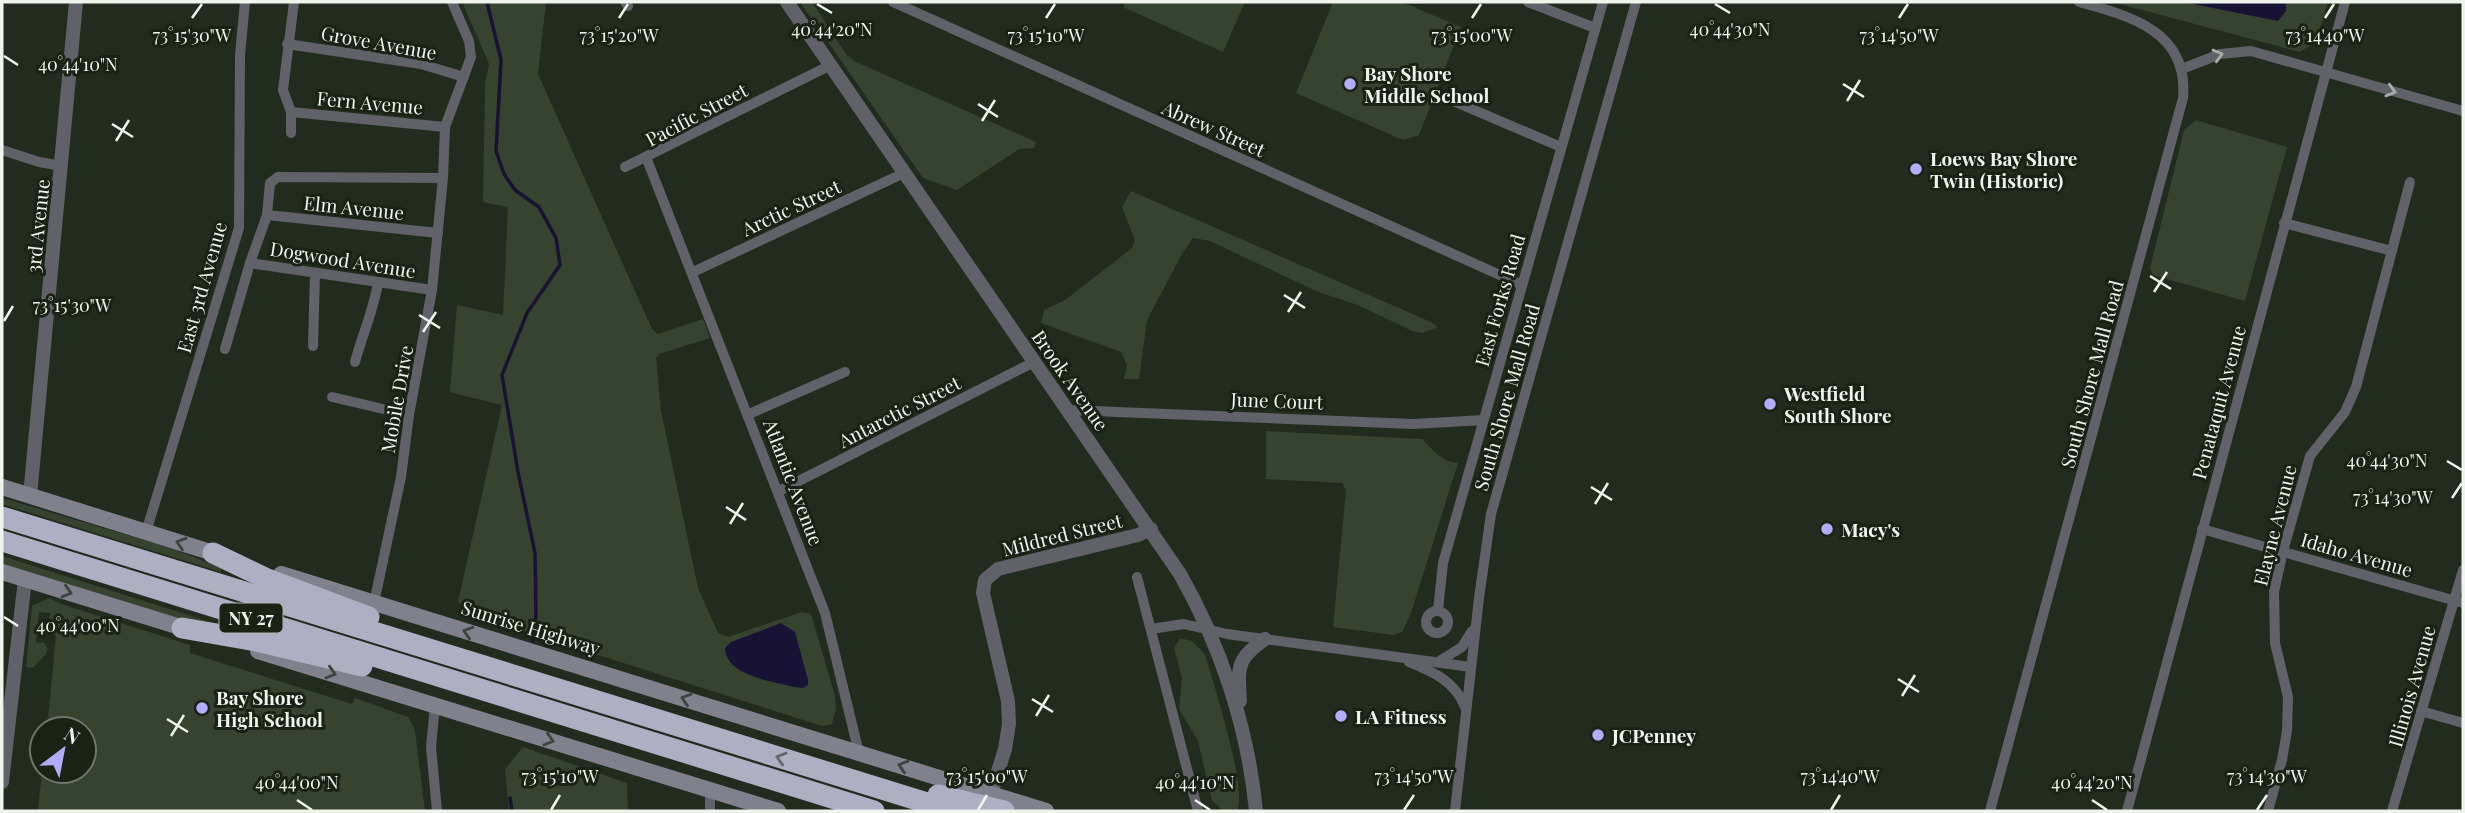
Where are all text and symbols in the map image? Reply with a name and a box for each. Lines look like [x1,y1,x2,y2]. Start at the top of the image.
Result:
text: 40°44'20"N [791,17,873,41]
text: 40°44'30"N [1690,17,1771,41]
street label: Grove Avenue [319,19,439,65]
text: 73°15'30"W [153,23,232,47]
text: 73°15'20"W [579,23,659,47]
text: 73°15'10"W [1007,23,1085,47]
text: 73°15'00"W [1432,23,1513,47]
text: 73°14'50"W [1859,23,1939,47]
text: 73°14'40"W [2285,23,2365,47]
one-way arrow [2211,48,2223,63]
text: 40°44'10"N [38,52,118,76]
place label: Bay Shore Middle School [1364,60,1489,108]
street label: Pacific Street [640,76,752,152]
marker: Bay Shore Middle School [1342,76,1358,92]
one-way arrow [2385,82,2397,97]
street label: Fern Avenue [316,84,424,120]
street label: Abrew Street [1157,93,1270,162]
place label: Loews Bay Shore Twin (Historic) [1930,145,2077,193]
marker: Loews Bay Shore Twin (Historic) [1908,161,1924,177]
street label: Arctic Street [736,173,845,242]
street label: 3rd Avenue [19,178,55,274]
street label: Elm Avenue [303,189,405,225]
street label: East 3rd Avenue [170,218,232,356]
street label: East Forks Road [1468,231,1530,369]
street label: Dogwood Avenue [268,235,418,283]
street label: South Shore Mall Road [2053,277,2129,471]
text: 73°15'30"W [33,293,112,317]
street label: South Shore Mall Road [1467,300,1545,494]
street label: Penataquit Avenue [2185,322,2251,482]
street label: Brook Avenue [1027,324,1115,436]
street label: Mobile Drive [374,343,418,455]
street label: Antarctic Street [832,369,965,453]
place label: Westfield South Shore [1783,380,1891,428]
street label: June Court [1229,385,1324,415]
marker: Westfield South Shore [1762,396,1778,412]
street label: Atlantic Avenue [758,414,830,549]
text: 40°44'30"N [2347,448,2428,472]
street label: Elayne Avenue [2246,462,2302,588]
text: 73°14'30"W [2353,485,2434,509]
street label: Mildred Street [999,506,1125,561]
place label: Macy's [1841,516,1900,542]
marker: Macy's [1819,521,1835,537]
street label: Idaho Avenue [2298,526,2416,582]
one-way arrow [175,537,187,551]
one-way arrow [61,583,73,598]
street label: Sunrise Highway [458,594,604,661]
road number: NY 27 [219,604,282,632]
text: 40°44'00"N [36,613,120,637]
street label: Illinois Avenue [2381,622,2441,750]
one-way arrow [463,625,475,640]
one-way arrow [325,665,337,680]
place label: Bay Shore High School [216,684,323,732]
one-way arrow [680,693,692,708]
marker: Bay Shore High School [194,700,210,716]
place label: LA Fitness [1355,703,1447,729]
marker: LA Fitness [1333,708,1349,724]
north arrow [28,715,98,785]
text: N [60,720,85,750]
place label: JCPenney [1611,722,1696,748]
marker: JCPenney [1590,727,1606,743]
one-way arrow [542,732,554,747]
one-way arrow [776,752,788,767]
one-way arrow [897,760,909,775]
text: 73°15'10"W [521,764,599,788]
text: 73°15'00"W [947,764,1028,788]
text: 73°14'50"W [1374,764,1454,788]
text: 73°14'40"W [1800,764,1880,788]
text: 73°14'30"W [2227,764,2308,788]
text: 40°44'00"N [255,770,339,794]
text: 40°44'10"N [1155,770,1235,794]
text: 40°44'20"N [2051,770,2133,794]

